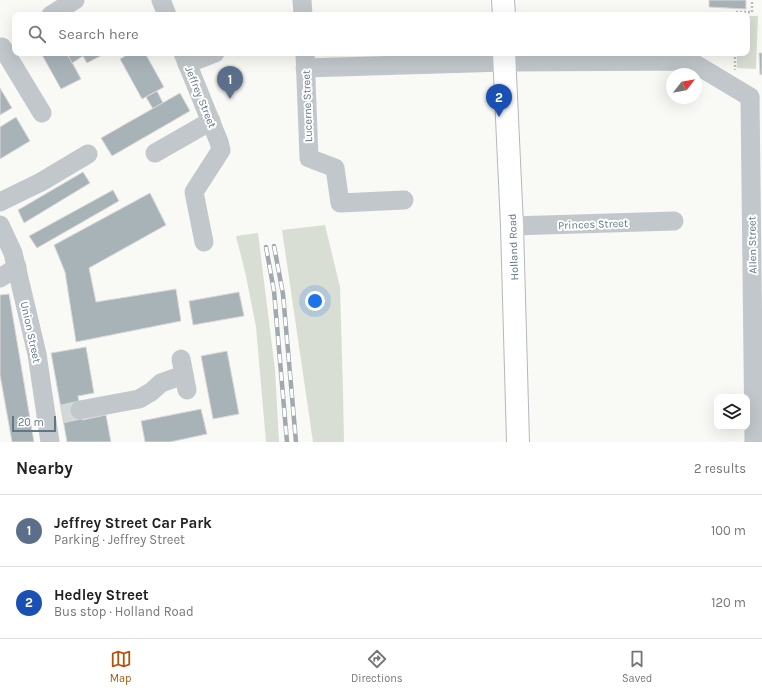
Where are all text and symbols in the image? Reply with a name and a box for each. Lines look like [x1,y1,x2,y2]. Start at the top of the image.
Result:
search box [12,12,750,56]
icon: search [26,23,48,45]
text: Search here [58,25,139,43]
street label: Jeffrey Street [182,65,219,130]
pin: 1 [217,66,243,99]
north arrow [666,68,702,104]
street label: Lucerne Street [300,70,315,142]
pin: 2 [486,84,512,117]
street label: Holland Road [506,213,521,281]
street label: Allen Street [745,216,760,274]
street label: Princes Street [558,217,628,232]
your location [305,291,325,311]
street label: Union Street [18,300,43,364]
map controls [714,394,750,430]
button: layers [714,394,750,430]
scale bar [12,414,56,433]
text: 20 m [18,416,44,429]
text: Nearby [16,458,73,478]
text: 2 results [694,461,746,476]
text: Jeffrey Street Car Park [54,514,212,532]
text: 1 [27,523,31,538]
text: 100 m [711,523,746,538]
text: Parking · Jeffrey Street [54,532,185,547]
text: Hedley Street [54,586,149,604]
text: 2 [25,595,33,610]
text: 120 m [711,595,746,610]
text: Bus stop · Holland Road [54,604,194,619]
tab: Map [110,648,132,685]
tab: Directions [351,648,403,685]
tab: Saved [622,648,652,685]

